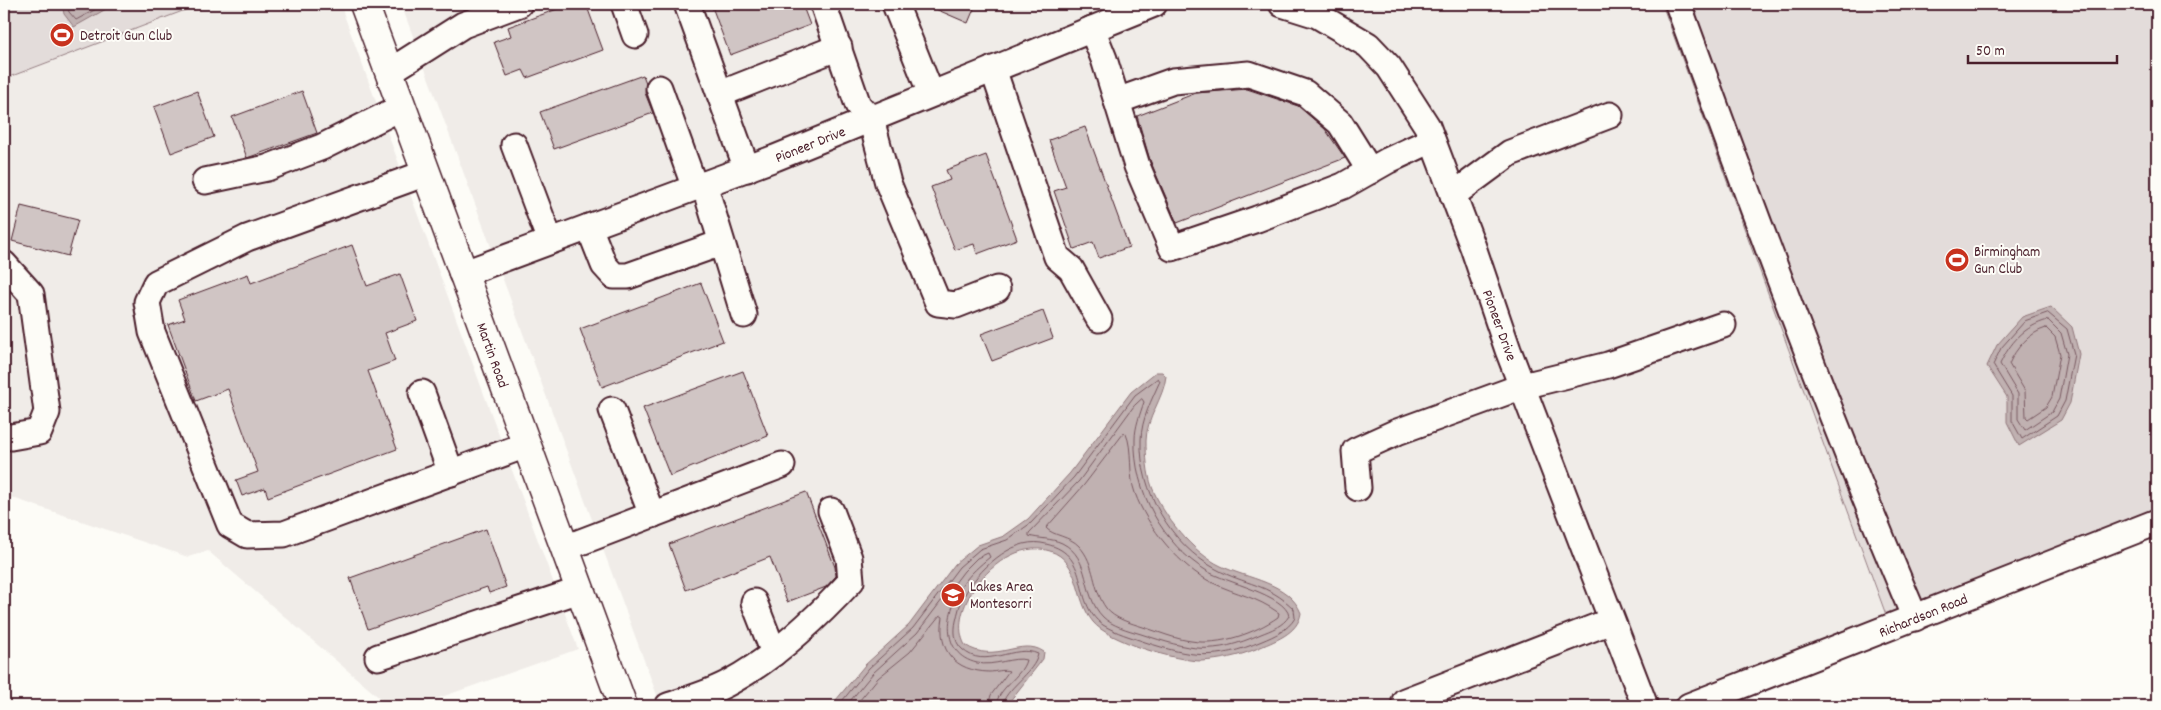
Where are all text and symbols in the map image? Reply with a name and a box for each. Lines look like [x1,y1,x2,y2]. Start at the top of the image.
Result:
sports icon: Detroit Gun Club [49,22,75,48]
place label: Detroit Gun Club [80,26,172,48]
scale bar [1968,32,2117,64]
text: 50 m [1976,41,2005,63]
street label: Pioneer Drive [772,122,850,170]
place label: Birmingham Gun Club [1974,242,2040,281]
sports icon: Birmingham Gun Club [1944,247,1970,273]
street label: Pioneer Drive [1475,287,1521,365]
street label: Martin Road [469,320,513,391]
place label: Lakes Area Montesorri [970,577,1034,616]
school or university icon: Lakes Area Montesorri [940,582,966,608]
street label: Richardson Road [1876,589,1971,645]

